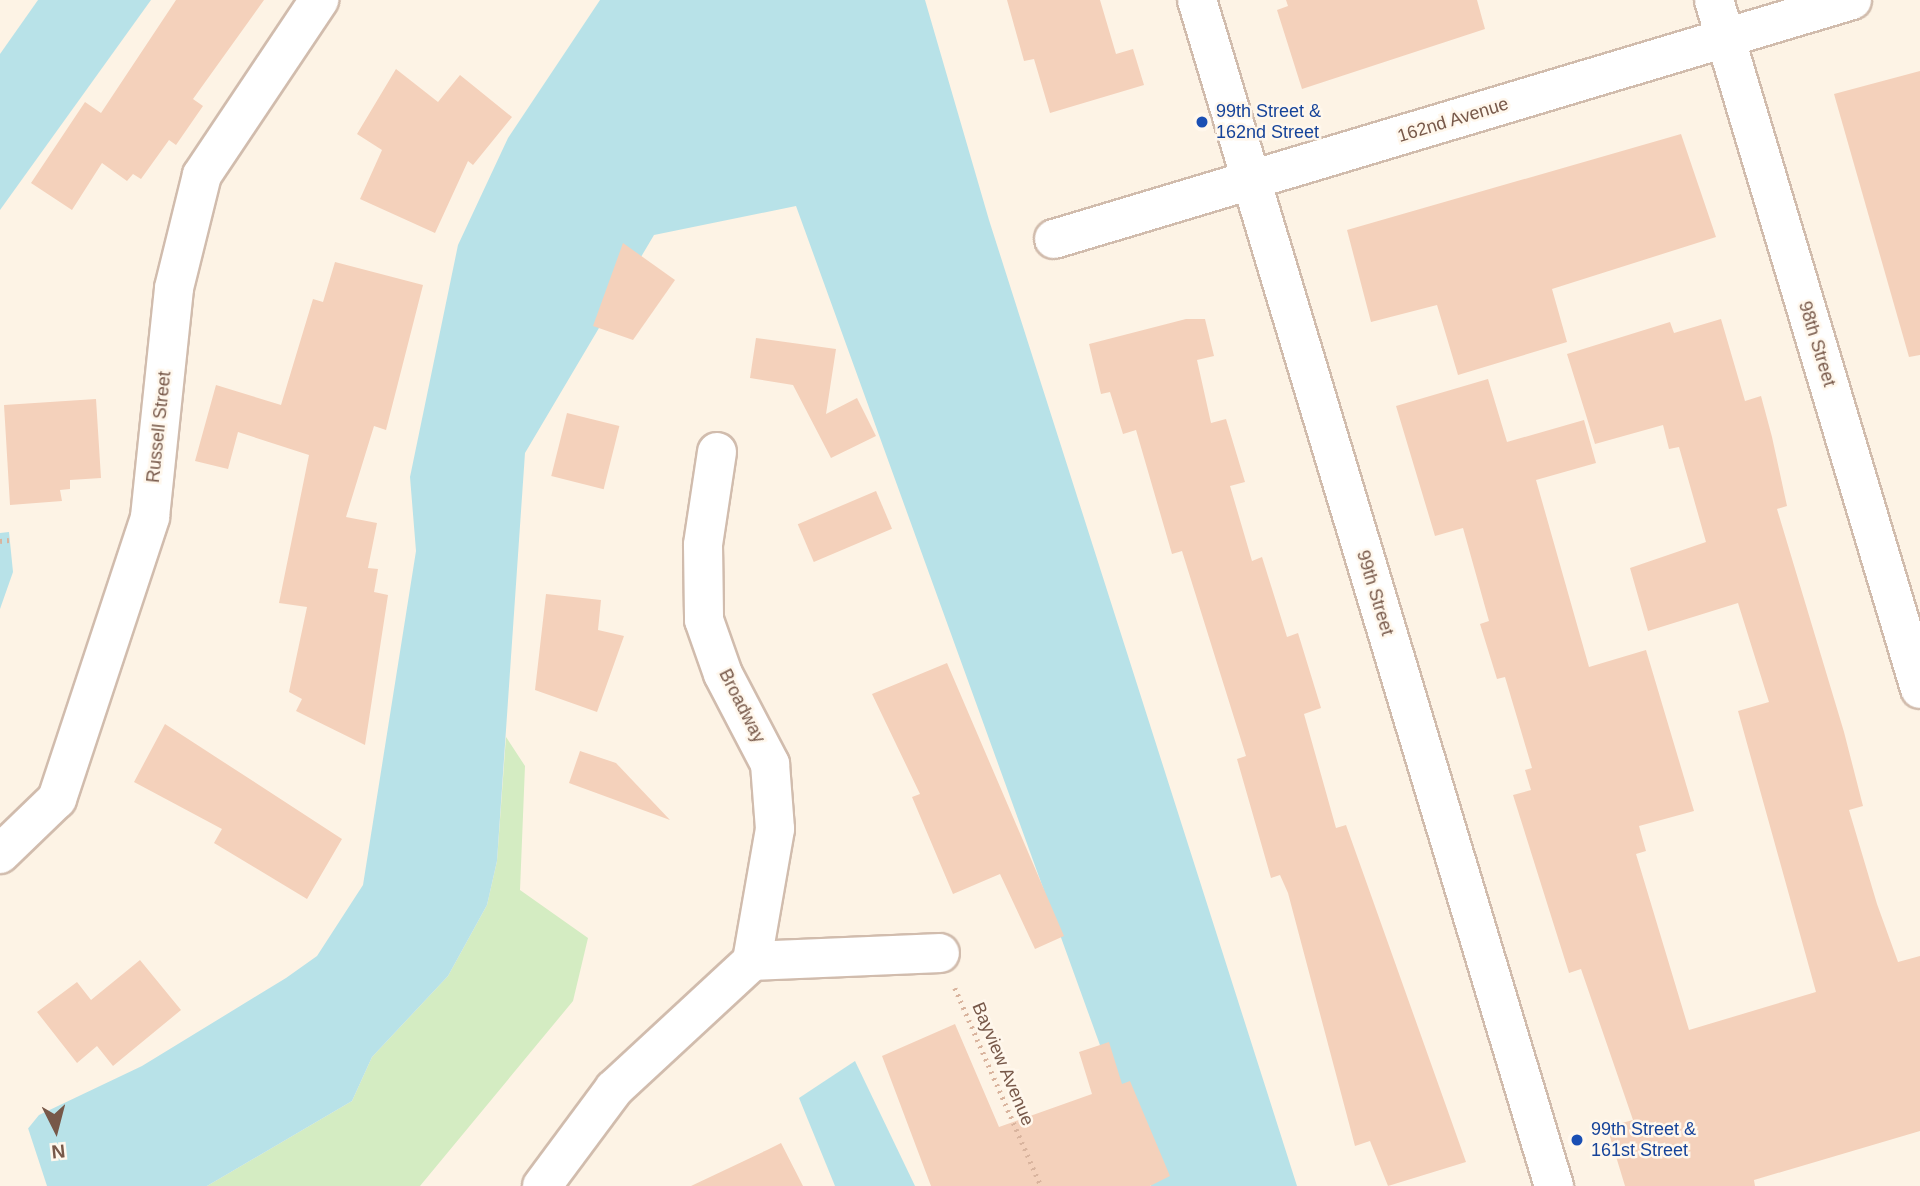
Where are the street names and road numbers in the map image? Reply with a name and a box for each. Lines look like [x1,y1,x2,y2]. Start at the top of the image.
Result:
street label: 162nd Avenue [1394,93,1512,147]
street label: 98th Street [1794,299,1840,389]
street label: Russell Street [142,370,176,484]
street label: 99th Street [1352,548,1398,638]
street label: Broadway [714,665,770,747]
street label: Bayview Avenue [967,999,1039,1129]

